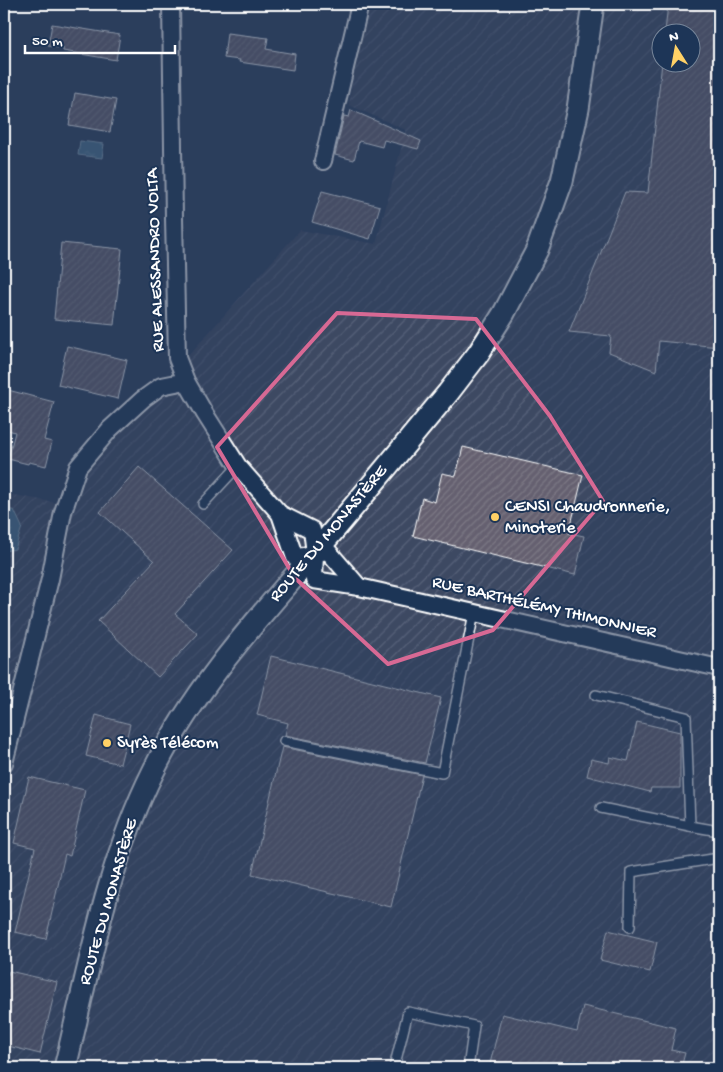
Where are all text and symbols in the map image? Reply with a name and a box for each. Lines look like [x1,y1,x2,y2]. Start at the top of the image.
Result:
scale bar [25,22,175,54]
north arrow [650,22,700,72]
text: N [668,28,680,47]
text: 50 m [32,33,63,51]
street label: RUE ALESSANDRO VOLTA [142,166,170,352]
street label: ROUTE DU MONASTÈRE [266,461,393,607]
place label: CENSI Chaudronnerie, Minoterie [505,497,670,539]
marker: CENSI Chaudronnerie, Minoterie [489,511,501,523]
street label: RUE BARTHÉLÉMY THIMONNIER [430,572,659,644]
place label: Syrès Télécom [117,733,219,754]
marker: Syrès Télécom [101,737,113,749]
street label: ROUTE DU MONASTÈRE [75,816,143,988]

